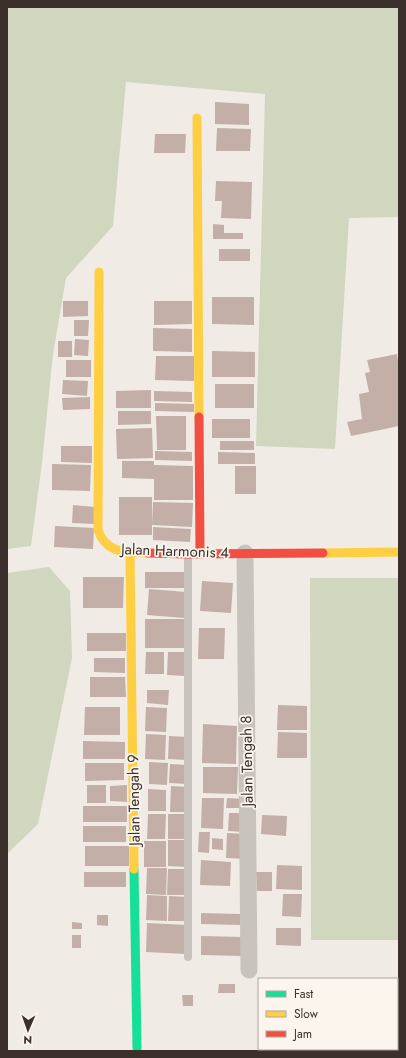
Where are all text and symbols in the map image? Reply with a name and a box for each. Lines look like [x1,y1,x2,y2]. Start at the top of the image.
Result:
street label: Jalan Harmonis 4 [119,538,230,564]
street label: Jalan Tengah 8 [235,715,259,809]
street label: Jalan Tengah 9 [122,754,146,848]
legend [258,978,398,1050]
text: Fast [294,985,313,1003]
text: Slow [294,1005,319,1023]
north arrow [8,1010,48,1050]
text: Jam [292,1025,312,1043]
text: N [23,1032,32,1048]

